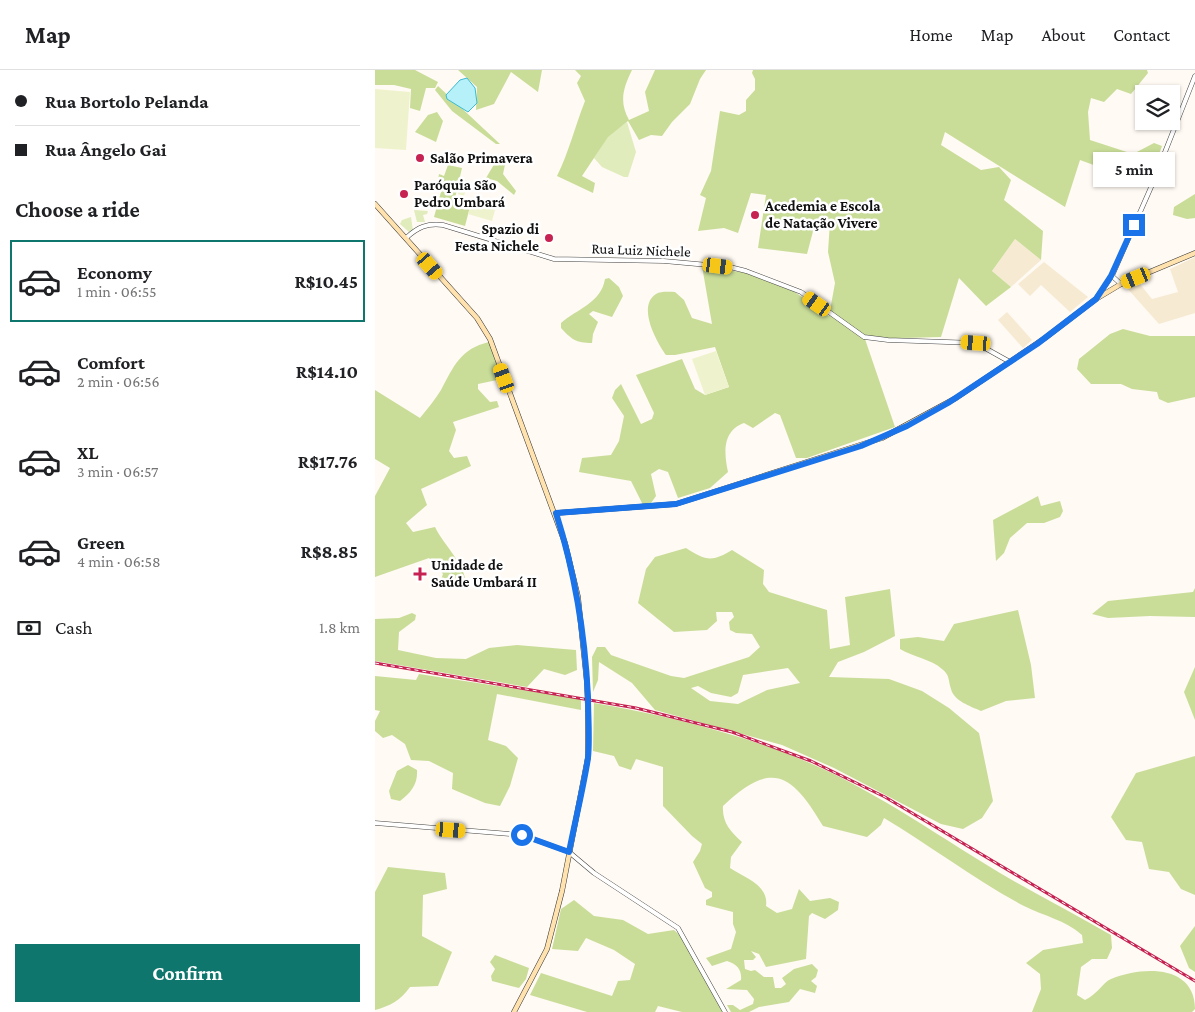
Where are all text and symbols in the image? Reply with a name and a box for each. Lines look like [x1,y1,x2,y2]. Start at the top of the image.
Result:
text: Map [25,21,71,48]
text: Home [910,25,953,45]
text: Map [981,25,1013,45]
text: About [1041,25,1085,45]
text: Contact [1113,25,1170,45]
map controls [1135,85,1180,130]
button: layers [1135,85,1180,130]
text: Rua Bortolo Pelanda [45,91,209,112]
text: Rua Ângelo Gai [45,139,167,160]
place label: Salão Primavera [430,150,534,166]
marker: Salão Primavera [414,152,426,164]
callout: 5 min [1093,152,1175,188]
text: 5 min [1115,161,1153,178]
place label: Paróquia São Pedro Umbará [414,177,506,210]
marker: Paróquia São Pedro Umbará [398,188,410,200]
text: Choose a ride [15,197,140,222]
place label: Acedemia e Escola de Natação Vivere [764,198,881,231]
marker: Acedemia e Escola de Natação Vivere [749,209,761,221]
route end [1123,214,1145,236]
place label: Spazio di Festa Nichele [455,221,540,254]
marker: Spazio di Festa Nichele [543,232,555,244]
street label: Rua Luiz Nichele [591,240,691,260]
car [414,250,445,282]
car [702,257,733,275]
icon: car [17,259,62,304]
text: Economy [77,262,152,283]
car [1119,265,1152,291]
text: R$10.45 [294,271,358,292]
text: 1 min · 06:55 [77,283,157,300]
car [800,289,833,319]
car [960,334,991,352]
icon: car [17,349,62,394]
text: Comfort [77,352,145,373]
text: R$14.10 [296,361,358,382]
car [491,361,516,395]
text: 2 min · 06:56 [77,373,160,390]
icon: car [17,439,62,484]
text: XL [77,442,99,463]
text: R$17.76 [298,451,358,472]
text: 3 min · 06:57 [77,463,158,480]
icon: car [17,529,62,574]
text: Green [77,532,125,553]
text: R$8.85 [301,541,358,562]
text: 4 min · 06:58 [77,553,161,570]
place label: Unidade de Saúde Umbará II [431,557,537,590]
marker: Unidade de Saúde Umbará II [413,567,427,581]
icon: cash [15,614,43,642]
text: Cash [55,617,93,638]
text: 1.8 km [319,619,360,636]
car [435,821,466,839]
route start [511,824,533,846]
button: Confirm [15,944,360,1002]

